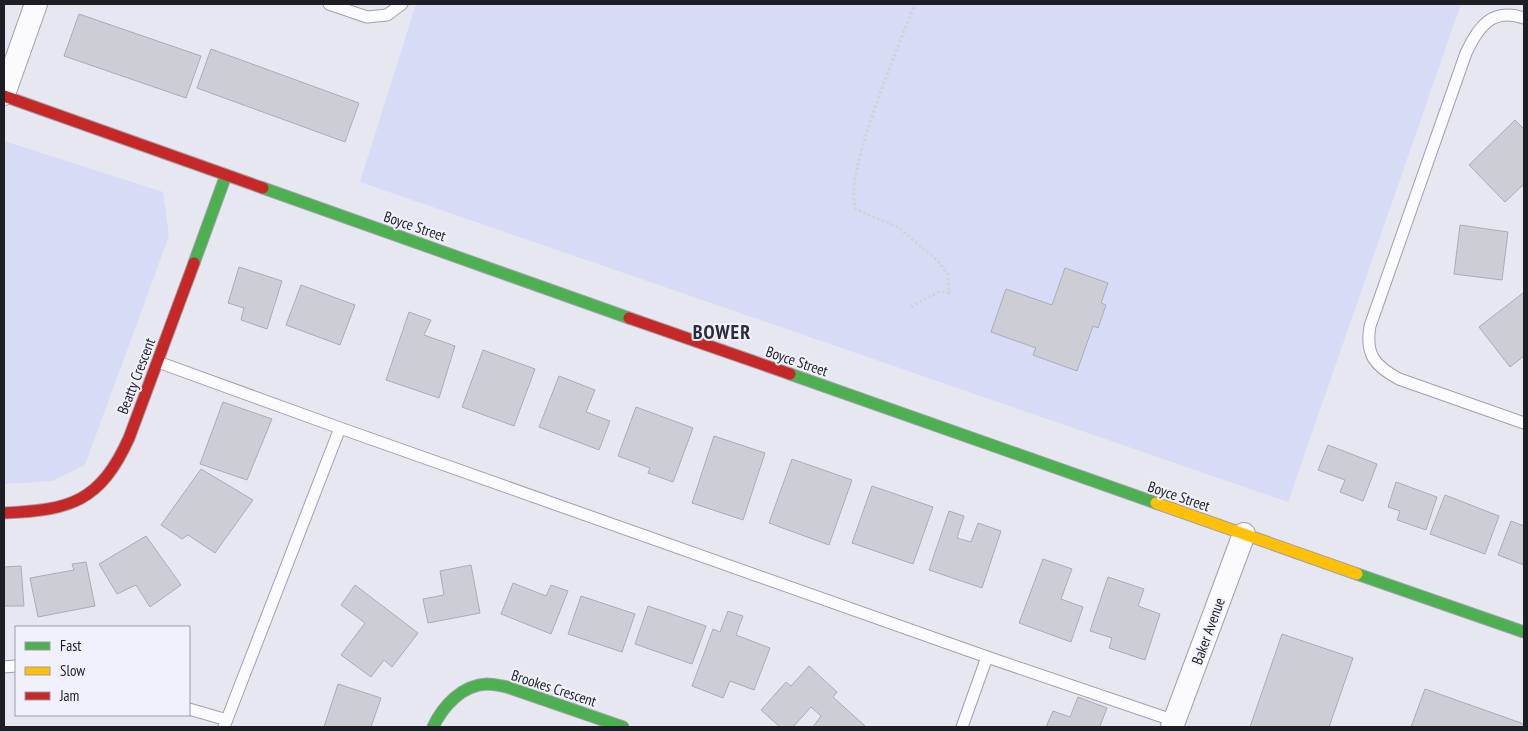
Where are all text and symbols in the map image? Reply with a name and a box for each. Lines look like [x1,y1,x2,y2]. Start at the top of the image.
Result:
street label: Boyce Street [381,207,449,245]
district label: BOWER [693,319,751,345]
street label: Beatty Crescent [113,335,159,417]
street label: Boyce Street [763,342,831,380]
street label: Boyce Street [1145,477,1213,515]
street label: Baker Avenue [1187,595,1229,667]
legend [15,626,190,716]
text: Fast [60,636,81,655]
text: Slow [60,661,85,680]
street label: Brookes Crescent [509,665,599,711]
text: Jam [59,686,79,705]

